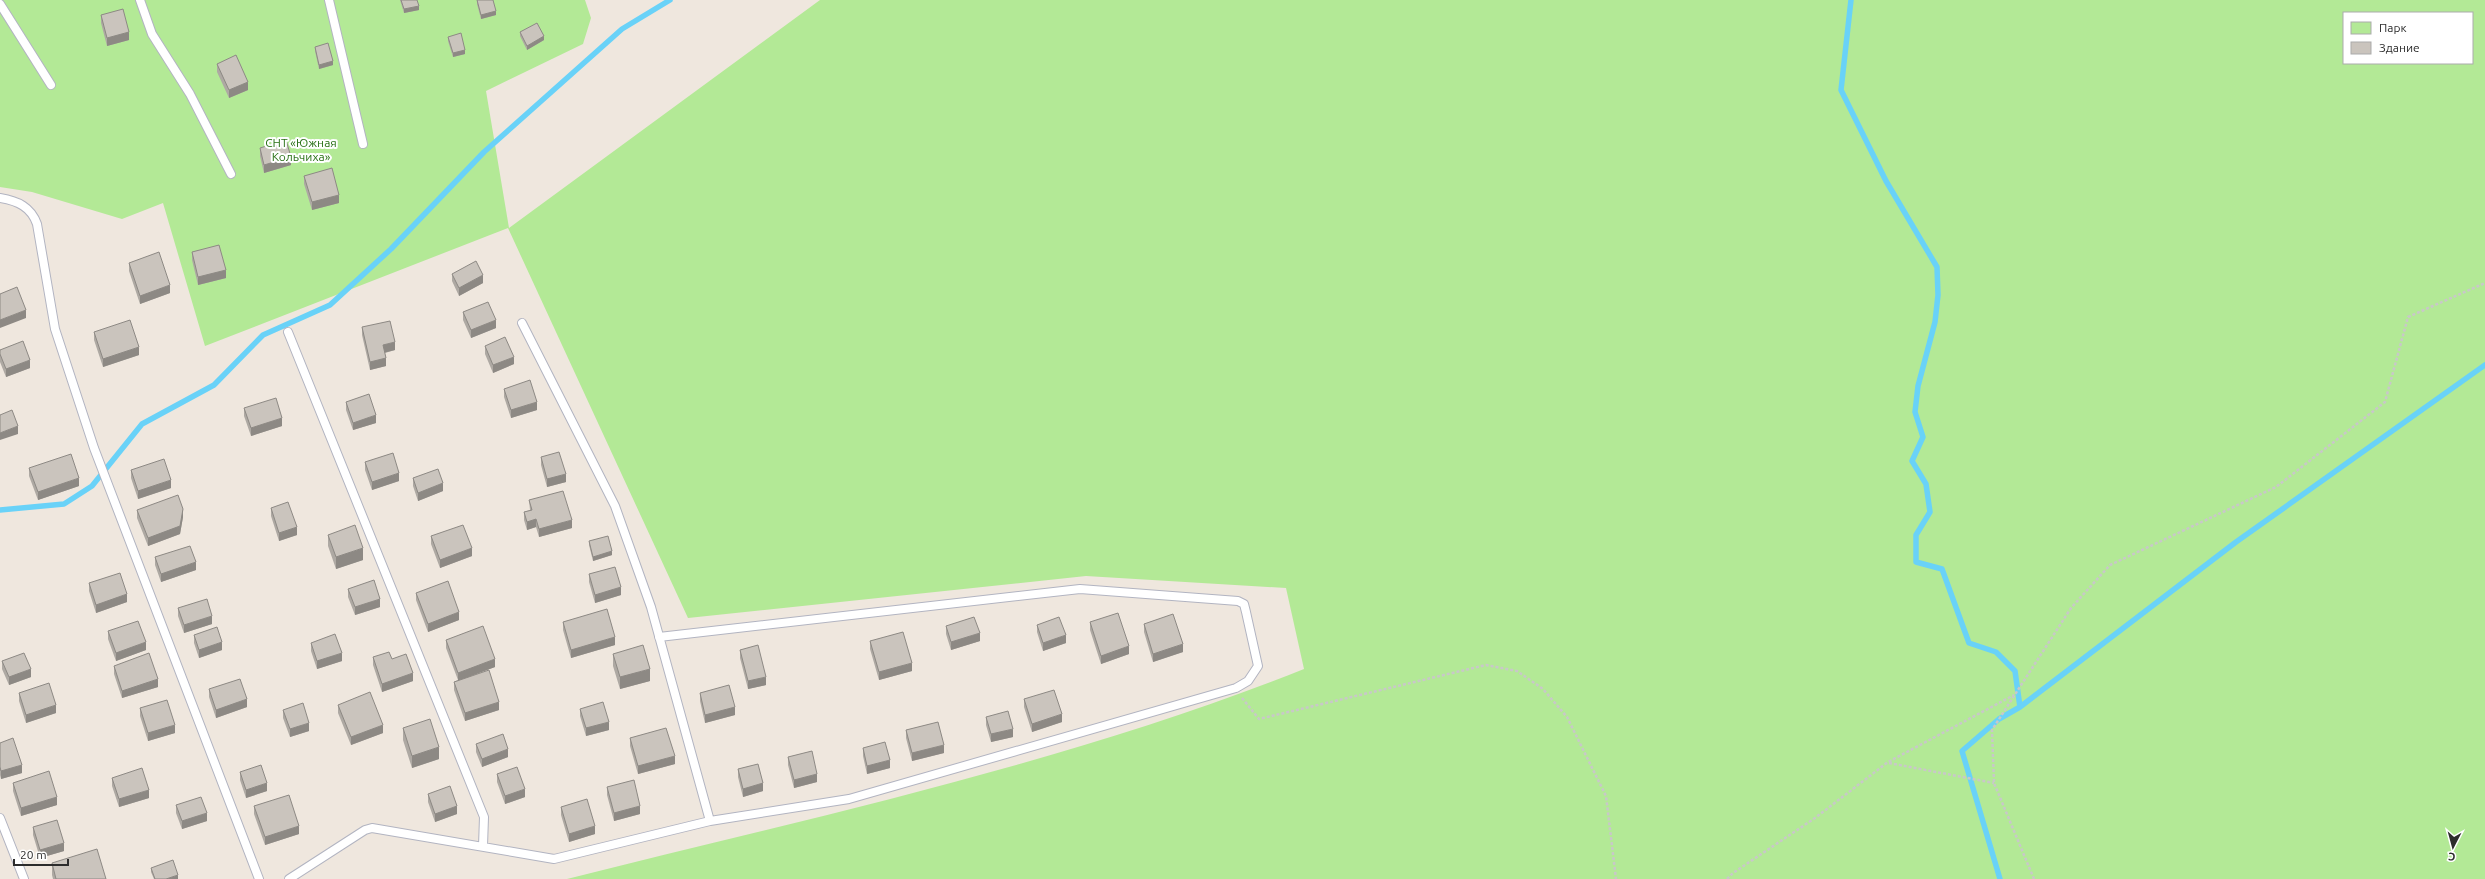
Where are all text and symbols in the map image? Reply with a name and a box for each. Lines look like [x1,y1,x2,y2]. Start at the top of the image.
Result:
legend [2343,12,2473,64]
text: Парк [2379,21,2407,34]
text: Здание [2379,41,2420,54]
park label: СНТ «Южная Кольчиха» [265,136,337,163]
north arrow [2433,827,2473,867]
scale bar [14,841,68,867]
text: 20 m [20,848,47,861]
text: С [2448,851,2456,863]

